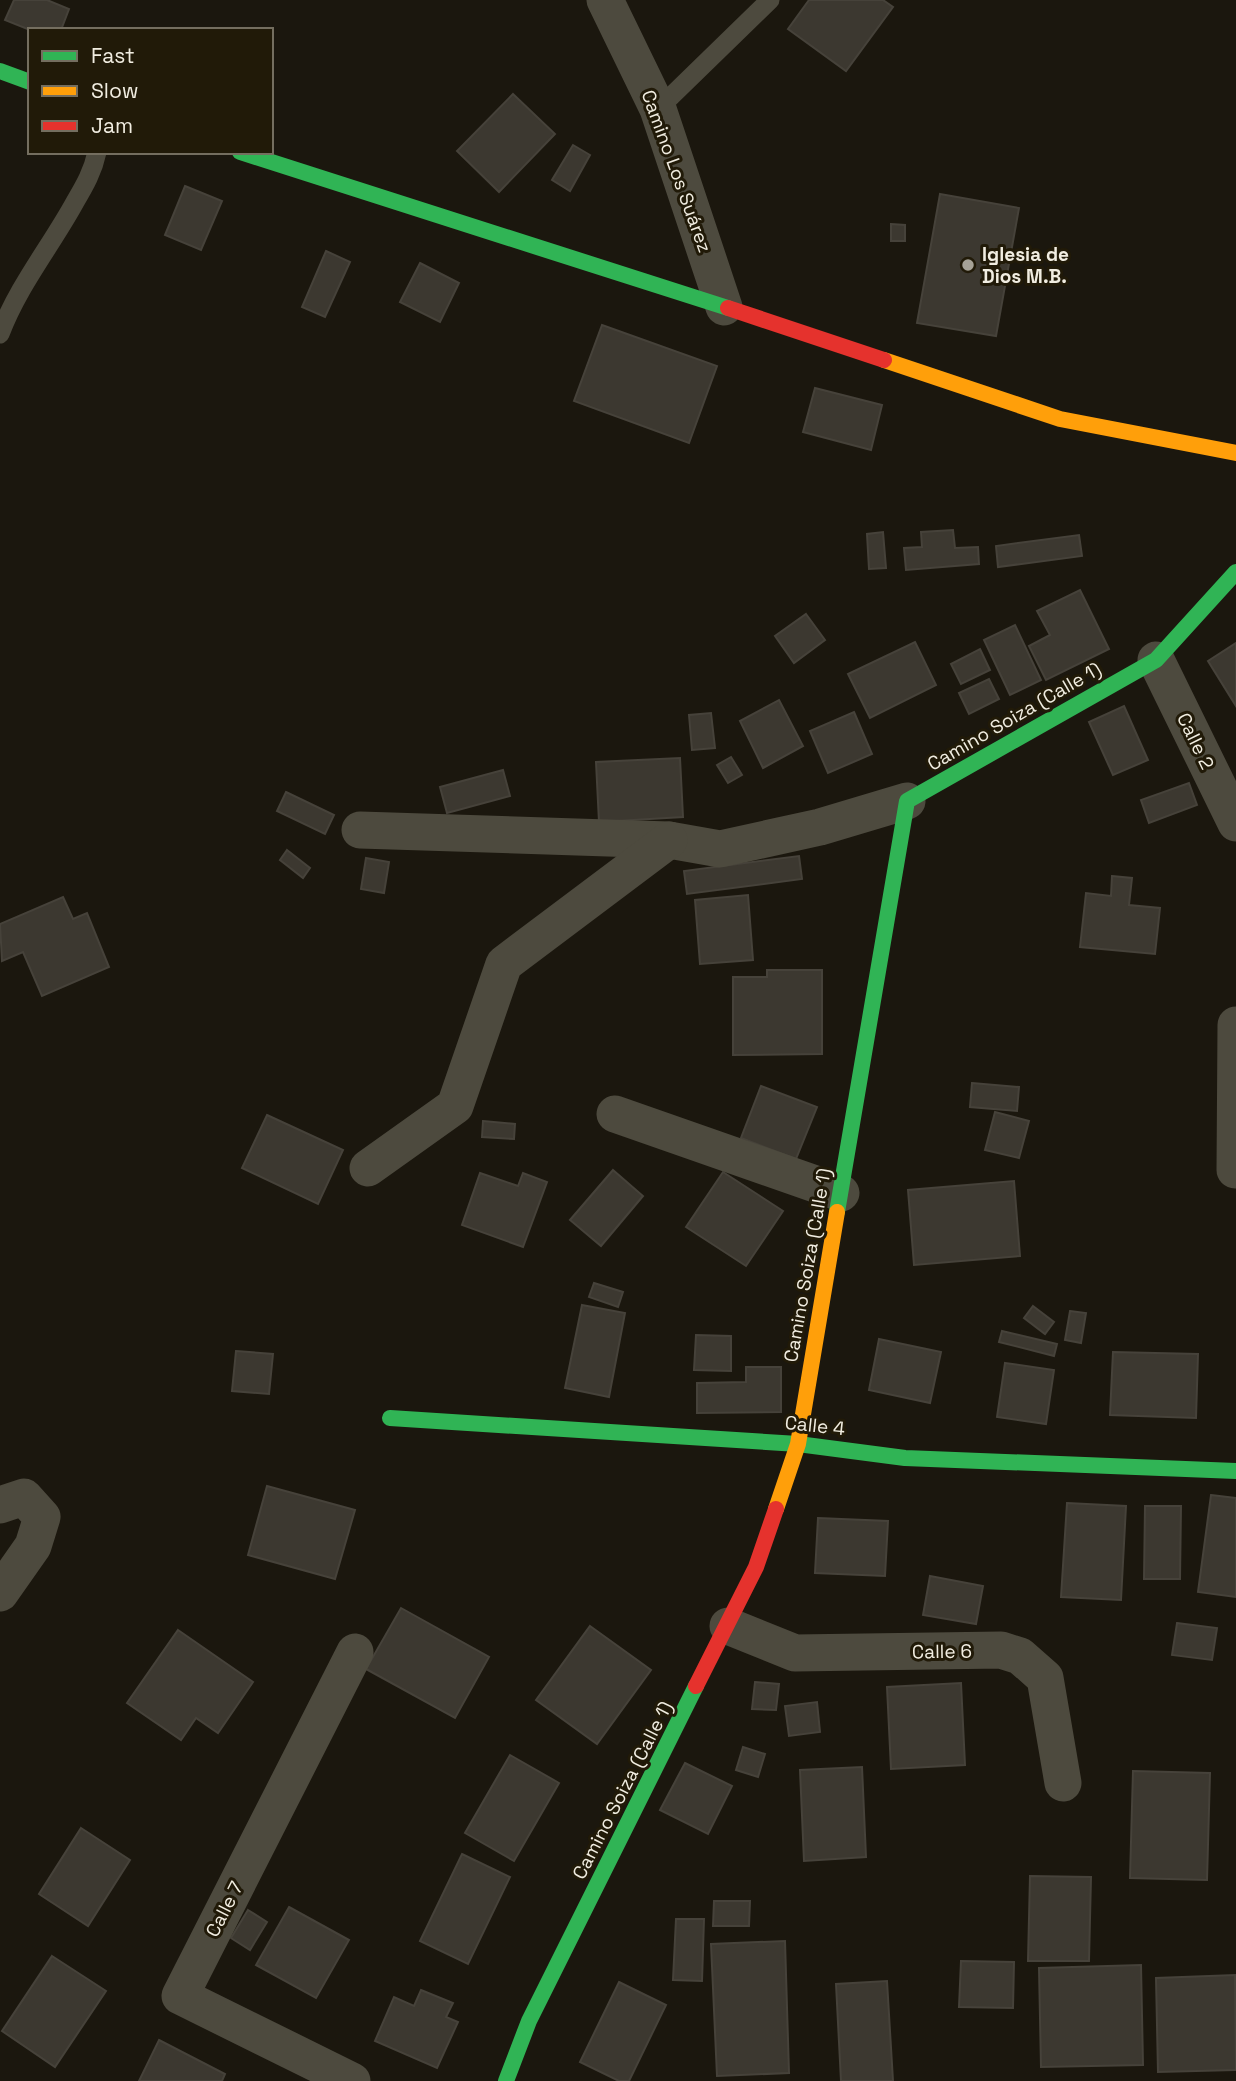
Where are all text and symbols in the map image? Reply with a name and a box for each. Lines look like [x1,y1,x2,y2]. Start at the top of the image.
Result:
legend [28,28,273,154]
text: Fast [91,42,135,69]
text: Slow [91,77,139,104]
street label: Camino Los Suárez [636,86,718,256]
text: Jam [91,112,133,139]
place label: Iglesia de Dios M.B. [982,242,1069,289]
marker: Iglesia de Dios M.B. [960,257,976,273]
street label: Camino Soiza (Calle 1) [923,656,1106,776]
street label: Calle 2 [1171,709,1220,774]
street label: Camino Soiza (Calle 1) [778,1166,837,1364]
street label: Calle 4 [784,1410,846,1441]
street label: Calle 6 [912,1638,972,1665]
street label: Camino Soiza (Calle 1) [567,1697,678,1884]
street label: Calle 7 [200,1877,249,1941]

